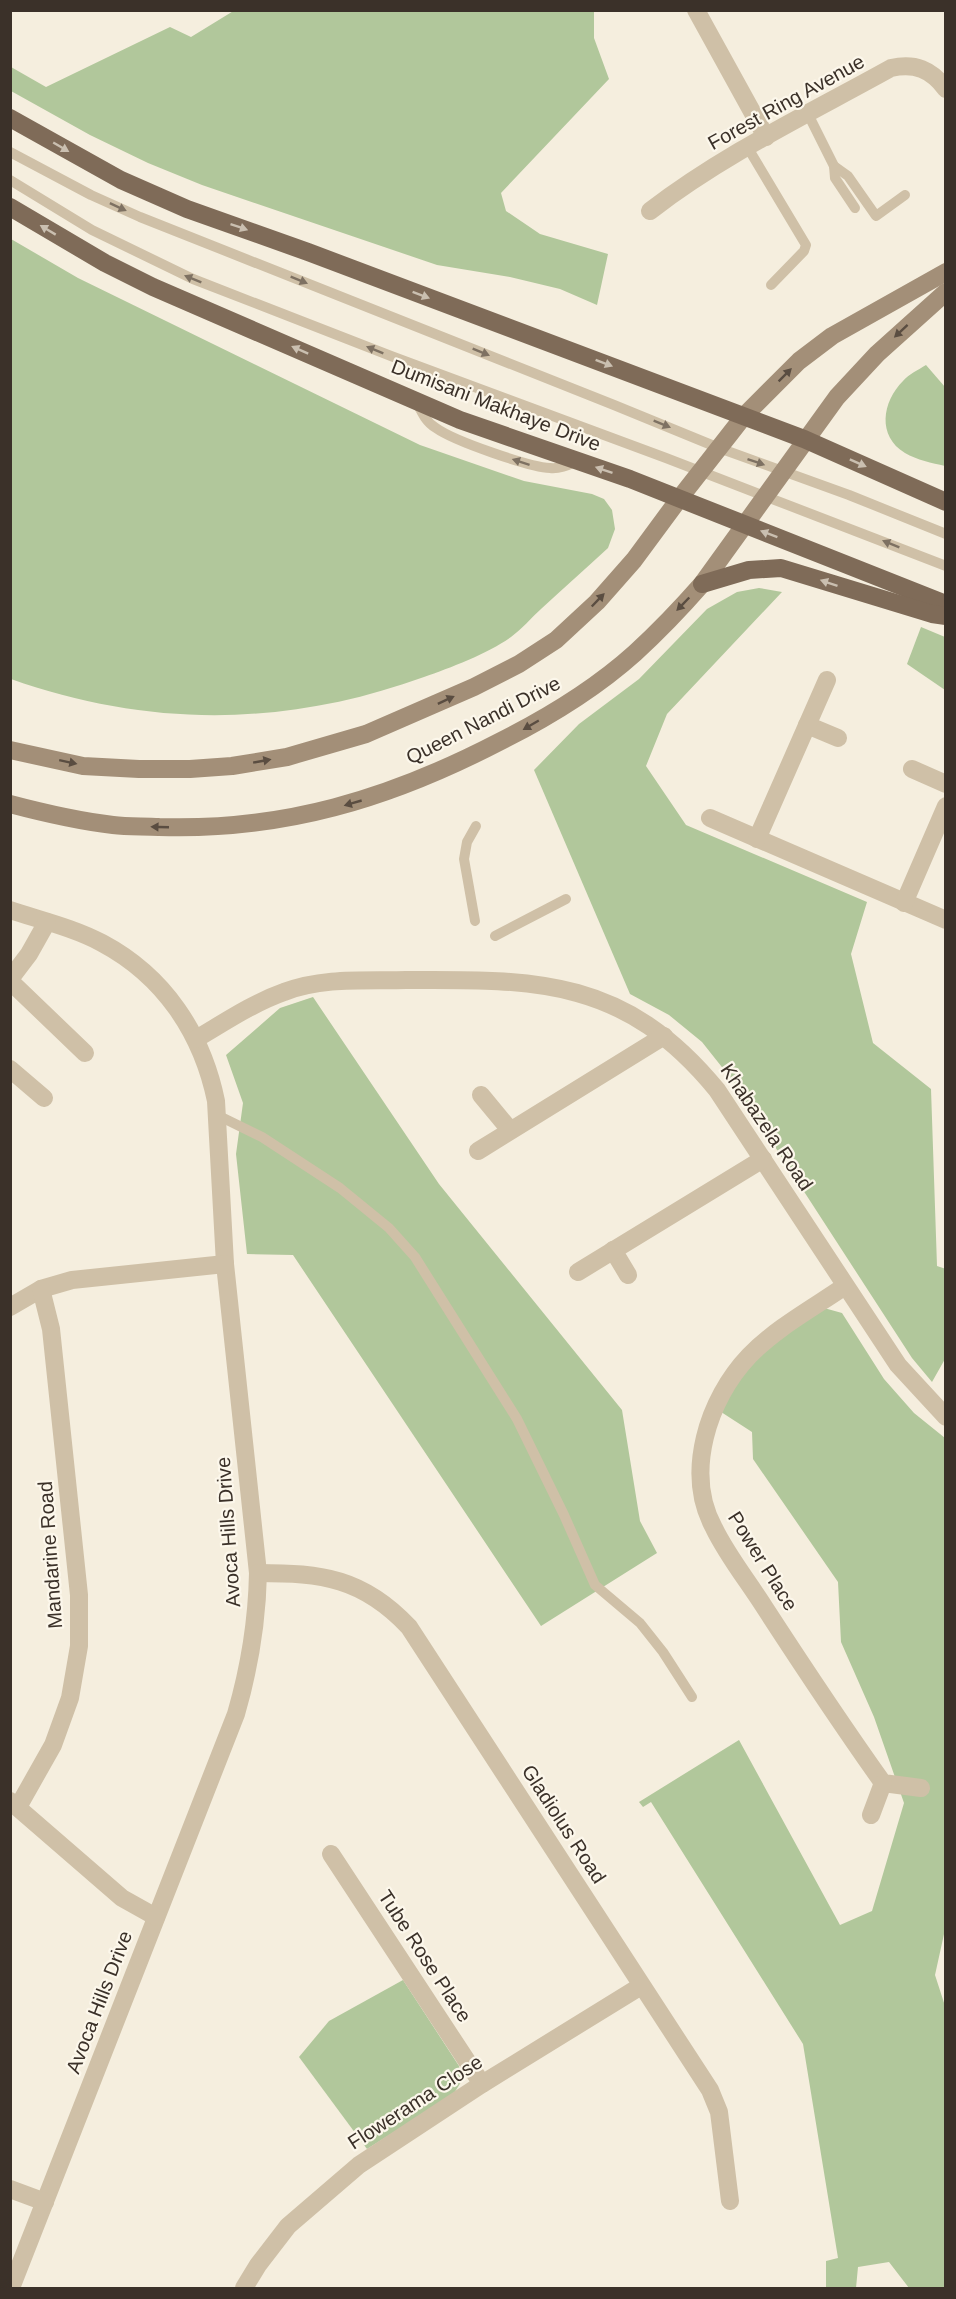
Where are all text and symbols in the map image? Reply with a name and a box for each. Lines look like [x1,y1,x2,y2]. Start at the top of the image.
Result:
street label: Forest Ring Avenue [704,50,868,154]
one-way arrow [53,142,69,153]
one-way arrow [110,203,127,212]
one-way arrow [230,222,248,232]
one-way arrow [39,225,56,235]
one-way arrow [184,274,202,284]
one-way arrow [291,276,309,286]
one-way arrow [413,290,431,300]
one-way arrow [894,324,909,338]
one-way arrow [290,345,308,355]
one-way arrow [366,345,384,354]
one-way arrow [472,347,490,357]
street label: Dumisani Makhaye Drive [388,355,604,455]
one-way arrow [595,359,613,369]
one-way arrow [778,369,792,383]
one-way arrow [653,420,671,429]
one-way arrow [512,456,530,466]
one-way arrow [747,457,765,467]
one-way arrow [849,458,867,468]
one-way arrow [595,465,613,475]
one-way arrow [760,529,778,538]
one-way arrow [882,539,900,549]
one-way arrow [820,577,838,587]
one-way arrow [591,593,605,607]
one-way arrow [676,597,690,612]
street label: Queen Nandi Drive [402,672,564,768]
one-way arrow [438,696,455,705]
one-way arrow [522,720,539,730]
one-way arrow [252,756,271,765]
one-way arrow [58,758,77,767]
one-way arrow [344,799,362,808]
one-way arrow [151,822,170,831]
street label: Khabazela Road [717,1060,817,1194]
street label: Avoca Hills Drive [212,1456,244,1608]
street label: Mandarine Road [34,1480,66,1630]
street label: Power Place [724,1508,802,1614]
street label: Gladiolus Road [518,1761,610,1887]
street label: Tube Rose Place [374,1886,476,2026]
street label: Avoca Hills Drive [62,1928,136,2076]
street label: Flowerama Close [344,2050,486,2154]

